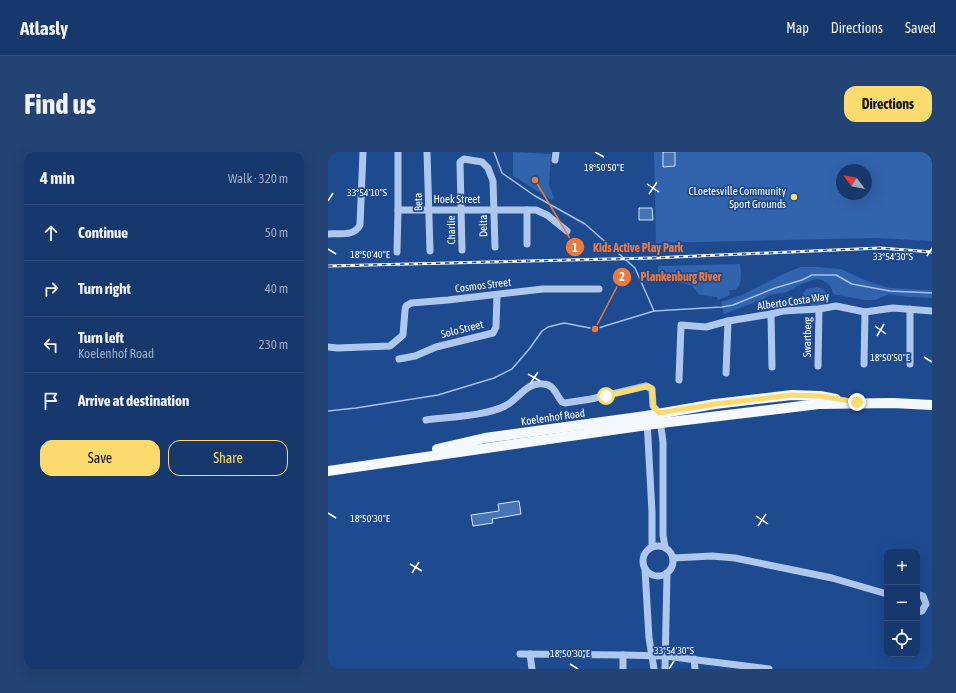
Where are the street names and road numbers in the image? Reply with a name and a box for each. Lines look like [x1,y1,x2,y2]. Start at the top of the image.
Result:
street label: Beta [412,193,424,211]
street label: Hoek Street [433,193,481,205]
street label: Charlie [445,215,457,245]
street label: Delta [477,215,489,237]
street label: Cosmos Street [454,276,512,294]
street label: Alberto Costa Way [756,290,830,312]
street label: Swartberg [801,317,813,357]
street label: Solo Street [439,318,485,340]
street label: Koelenhof Road [520,407,586,427]

